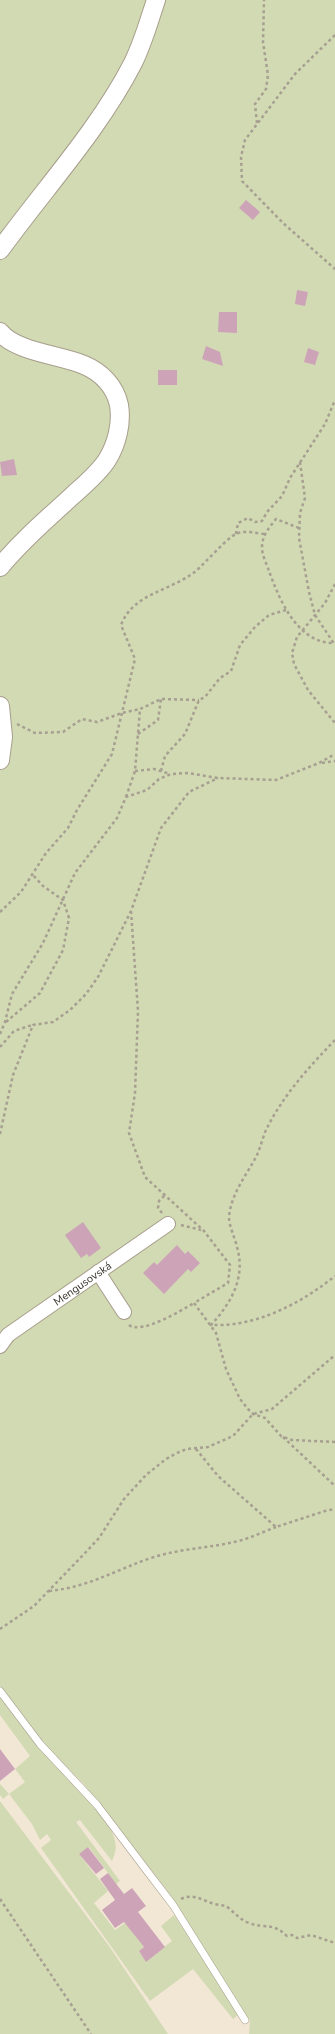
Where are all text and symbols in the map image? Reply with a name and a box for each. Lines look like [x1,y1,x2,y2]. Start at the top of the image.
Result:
street label: Mengusovská [50,1258,115,1309]

